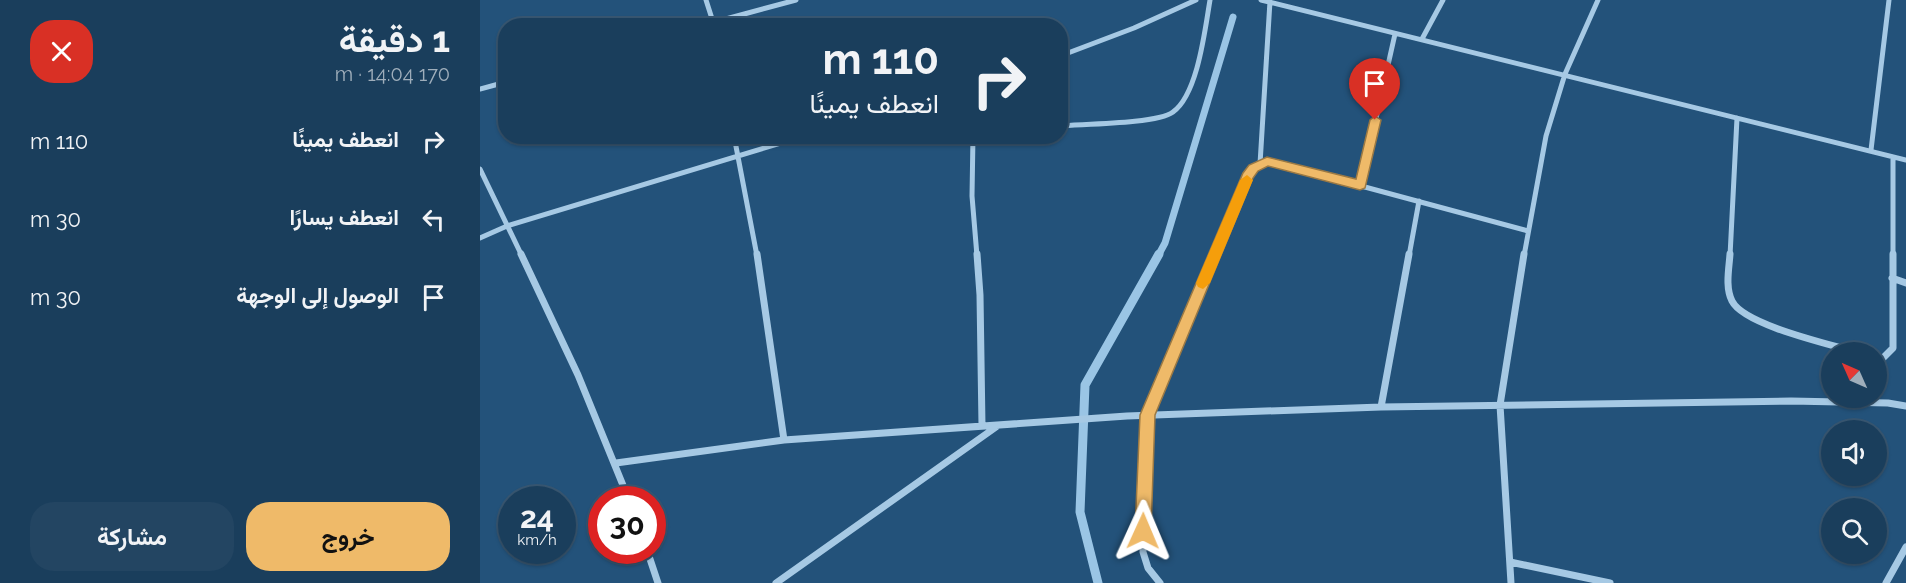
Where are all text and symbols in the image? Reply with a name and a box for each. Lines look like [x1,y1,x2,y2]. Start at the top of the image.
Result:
text: 1 دقيقة [339,18,450,60]
button: close [30,20,93,83]
text: 110 m [823,35,939,84]
icon: right [960,42,1038,120]
pin [1349,58,1400,120]
text: 170 m · 14:04 [335,62,450,86]
icon: arrive [1358,67,1391,100]
text: انعطف يمينًا [810,88,939,119]
icon: right [417,125,450,158]
text: انعطف يمينًا [292,126,399,152]
text: 110 m [30,128,88,154]
icon: left [417,203,450,236]
text: انعطف يسارًا [290,204,399,230]
text: 30 m [30,206,81,232]
icon: arrive [417,281,450,314]
text: الوصول إلى الوجهة [236,282,399,308]
text: 30 m [30,284,81,310]
north arrow [1821,342,1887,408]
map controls [1821,342,1887,564]
button: sound [1821,420,1887,486]
speed limit sign: 30 [588,486,666,564]
button: search [1821,498,1887,564]
position arrow [1111,499,1175,563]
text: 24 [520,500,554,535]
button: مشاركة [30,502,234,571]
button: خروج [246,502,450,571]
text: km/h [517,531,557,549]

